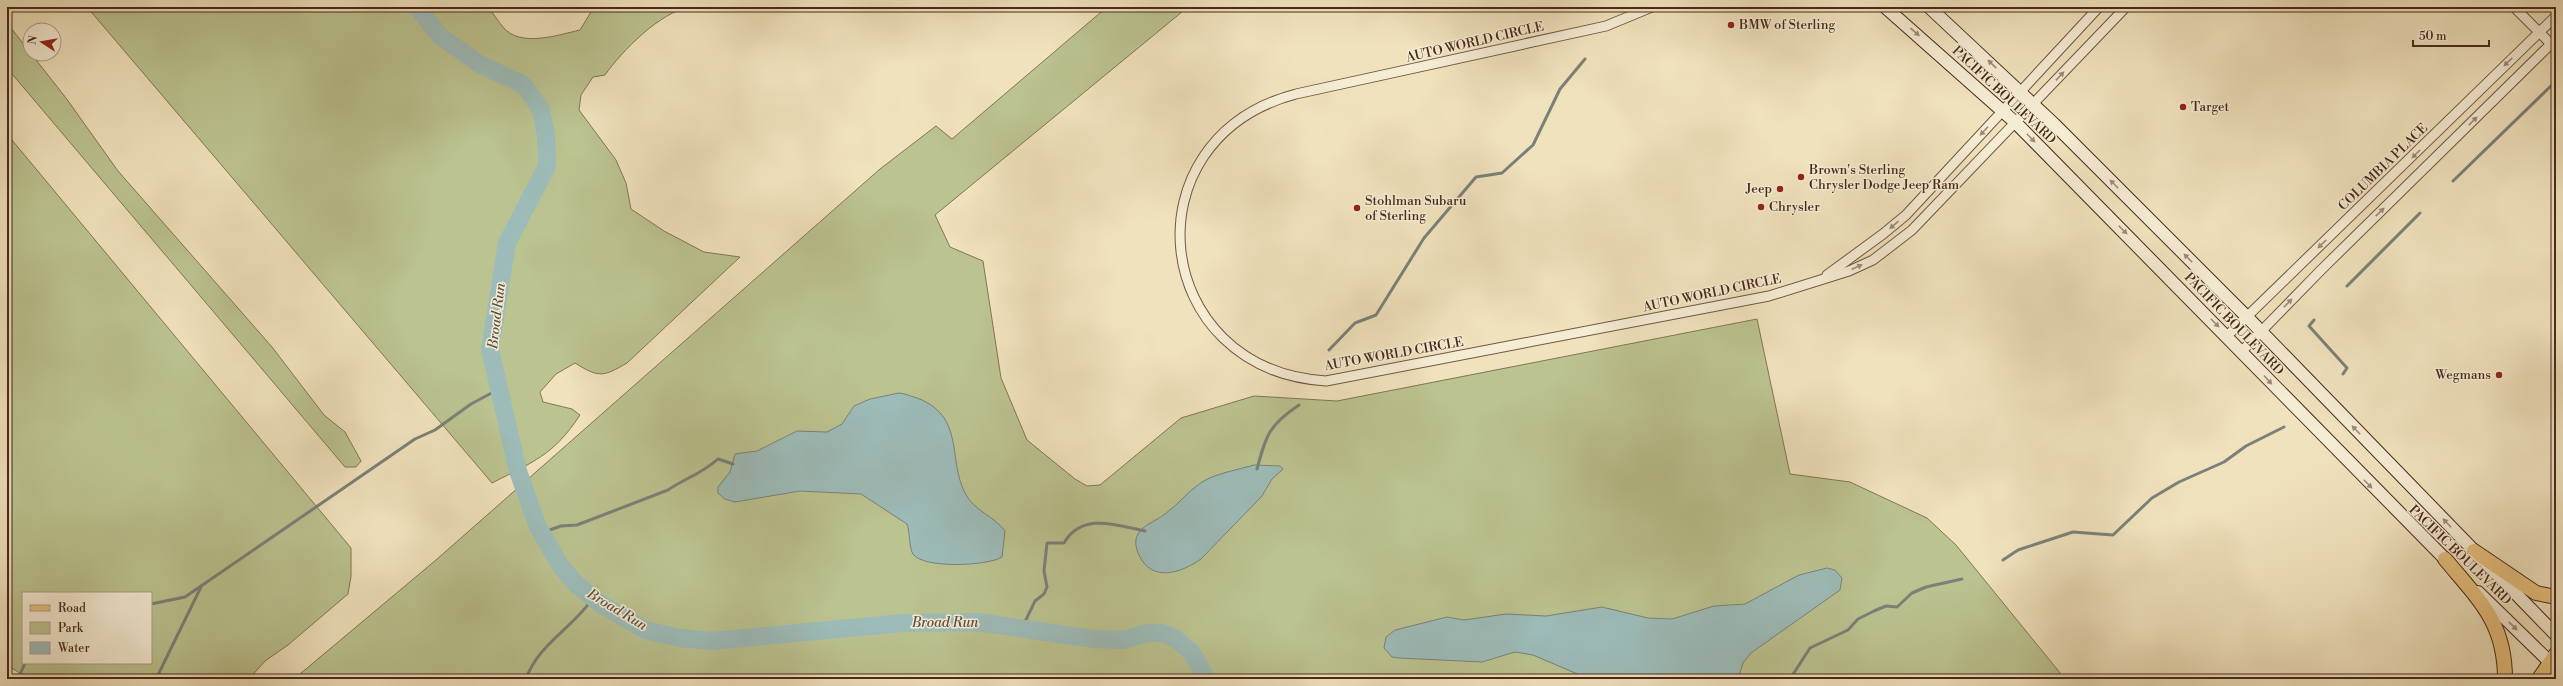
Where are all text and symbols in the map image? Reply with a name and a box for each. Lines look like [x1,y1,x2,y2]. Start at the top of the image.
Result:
place label: BMW of Sterling [1738,17,1835,33]
street label: AUTO WORLD CIRCLE [1404,18,1545,66]
marker: BMW of Sterling [1726,20,1736,30]
north arrow [22,22,62,62]
scale bar [2413,22,2489,48]
one-way arrow [1910,27,1920,36]
text: 50 m [2419,29,2447,44]
text: N [25,34,41,46]
street label: PACIFIC BOULEVARD [1949,43,2059,147]
one-way arrow [2503,57,2513,67]
one-way arrow [1987,59,1997,69]
one-way arrow [2056,71,2065,81]
place label: Target [2191,99,2230,115]
marker: Target [2178,102,2188,112]
one-way arrow [2468,116,2478,125]
street label: COLUMBIA PLACE [2335,120,2431,214]
one-way arrow [1979,126,1989,136]
one-way arrow [2027,133,2036,143]
one-way arrow [2411,149,2421,159]
place label: Brown's Sterling Chrysler Dodge Jeep Ram [1808,162,1960,193]
marker: Brown's Sterling Chrysler Dodge Jeep Ram [1796,172,1806,182]
one-way arrow [2110,179,2119,189]
place label: Jeep [1745,181,1772,197]
marker: Jeep [1775,184,1785,194]
place label: Stohlman Subaru of Sterling [1365,193,1467,224]
place label: Chrysler [1769,199,1820,215]
marker: Chrysler [1756,202,1766,212]
marker: Stohlman Subaru of Sterling [1352,203,1362,213]
one-way arrow [2375,207,2385,217]
one-way arrow [1889,220,1900,229]
one-way arrow [2119,225,2128,235]
one-way arrow [2317,239,2327,249]
one-way arrow [2183,253,2193,263]
one-way arrow [1851,264,1863,270]
street label: PACIFIC BOULEVARD [2181,269,2287,379]
street label: AUTO WORLD CIRCLE [1640,271,1783,316]
water label: Broad Run [484,282,510,351]
one-way arrow [2283,298,2293,308]
one-way arrow [2210,318,2220,328]
street label: AUTO WORLD CIRCLE [1322,334,1465,374]
place label: Wegmans [2434,367,2491,383]
marker: Wegmans [2494,370,2504,380]
one-way arrow [2264,375,2273,385]
one-way arrow [2351,425,2361,435]
one-way arrow [2364,479,2373,489]
street label: PACIFIC BOULEVARD [2405,502,2515,608]
one-way arrow [2442,518,2452,528]
water label: Broad Run [583,585,650,635]
legend [22,592,152,664]
text: Road [58,601,86,616]
water label: Broad Run [911,614,978,632]
text: Park [58,621,84,636]
one-way arrow [2508,621,2518,631]
text: Water [57,641,90,656]

